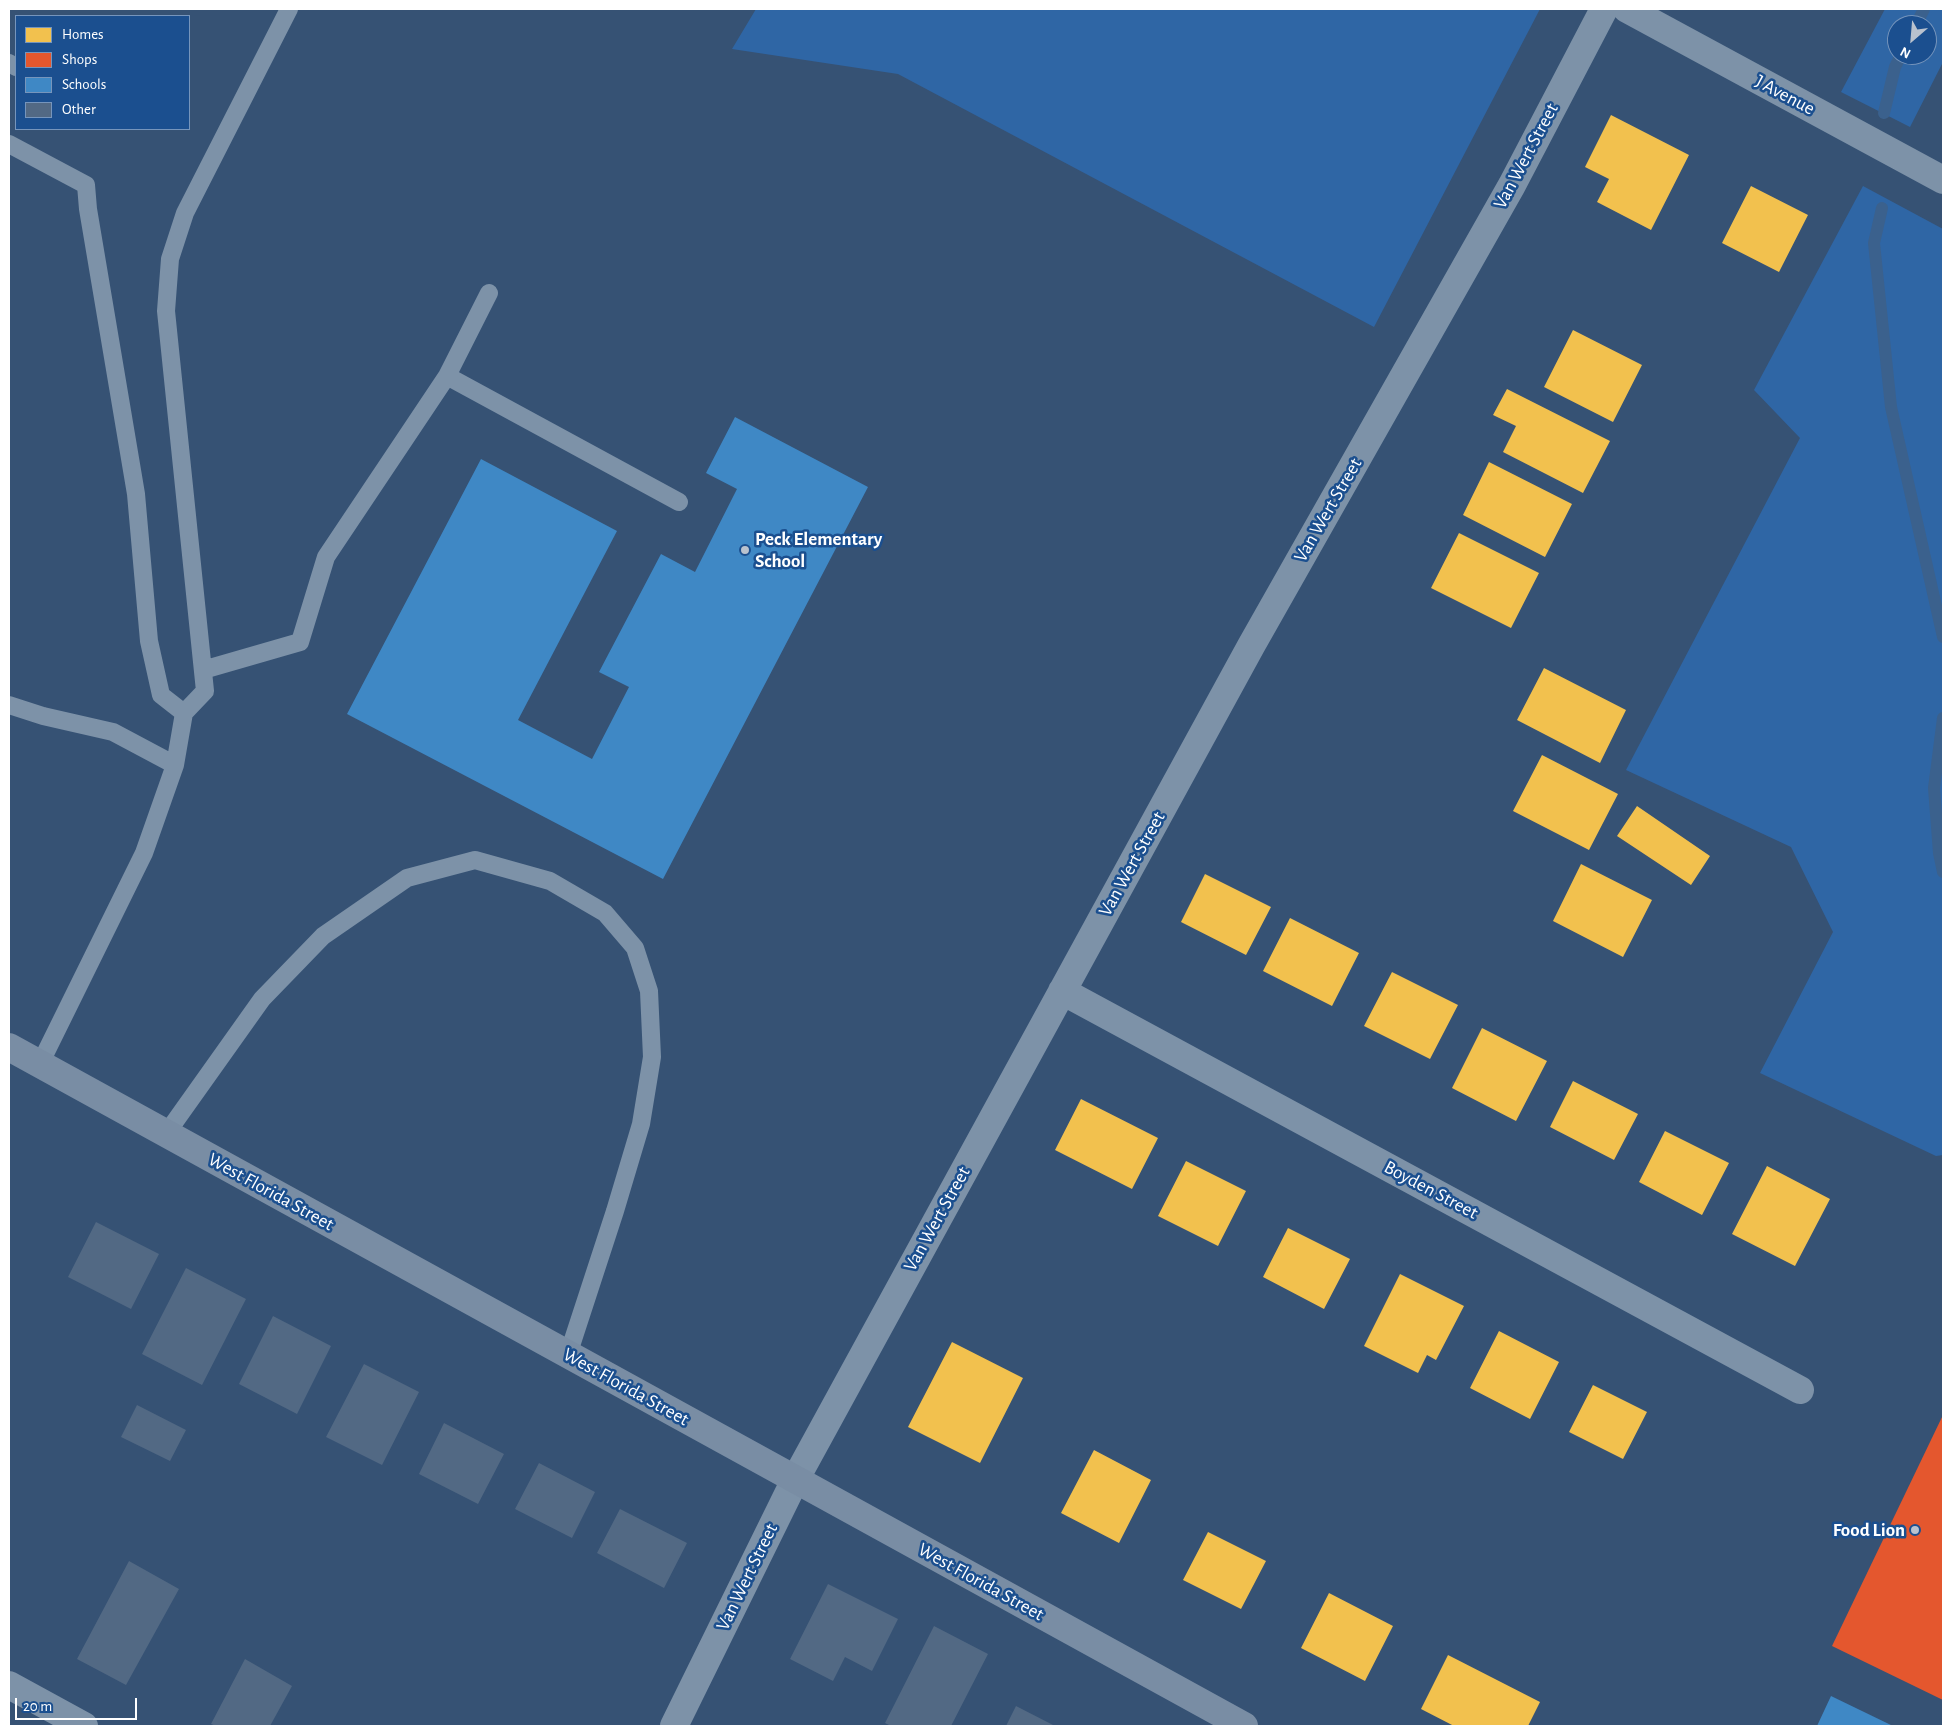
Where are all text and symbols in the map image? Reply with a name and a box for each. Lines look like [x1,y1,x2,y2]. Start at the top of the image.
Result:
legend [15,15,190,130]
north arrow [1887,15,1937,65]
text: Homes [62,27,104,42]
text: N [1898,44,1913,61]
text: Shops [62,52,97,67]
street label: J Avenue [1751,70,1819,120]
text: Schools [62,77,106,92]
street label: Van Wert Street [1489,99,1563,213]
text: Other [62,102,96,117]
street label: Van Wert Street [1289,454,1367,566]
place label: Peck Elementary School [755,528,882,572]
marker: Peck Elementary School [739,544,751,556]
street label: Van Wert Street [1094,808,1170,920]
street label: West Florida Street [204,1148,338,1236]
street label: Boyden Street [1380,1156,1482,1224]
street label: Van Wert Street [899,1163,975,1275]
street label: West Florida Street [559,1343,693,1431]
place label: Food Lion [1833,1519,1905,1541]
street label: Van Wert Street [711,1520,783,1634]
marker: Food Lion [1909,1524,1921,1536]
street label: West Florida Street [914,1538,1048,1626]
scale bar [18,1688,140,1720]
text: 20 m [23,1699,52,1714]

